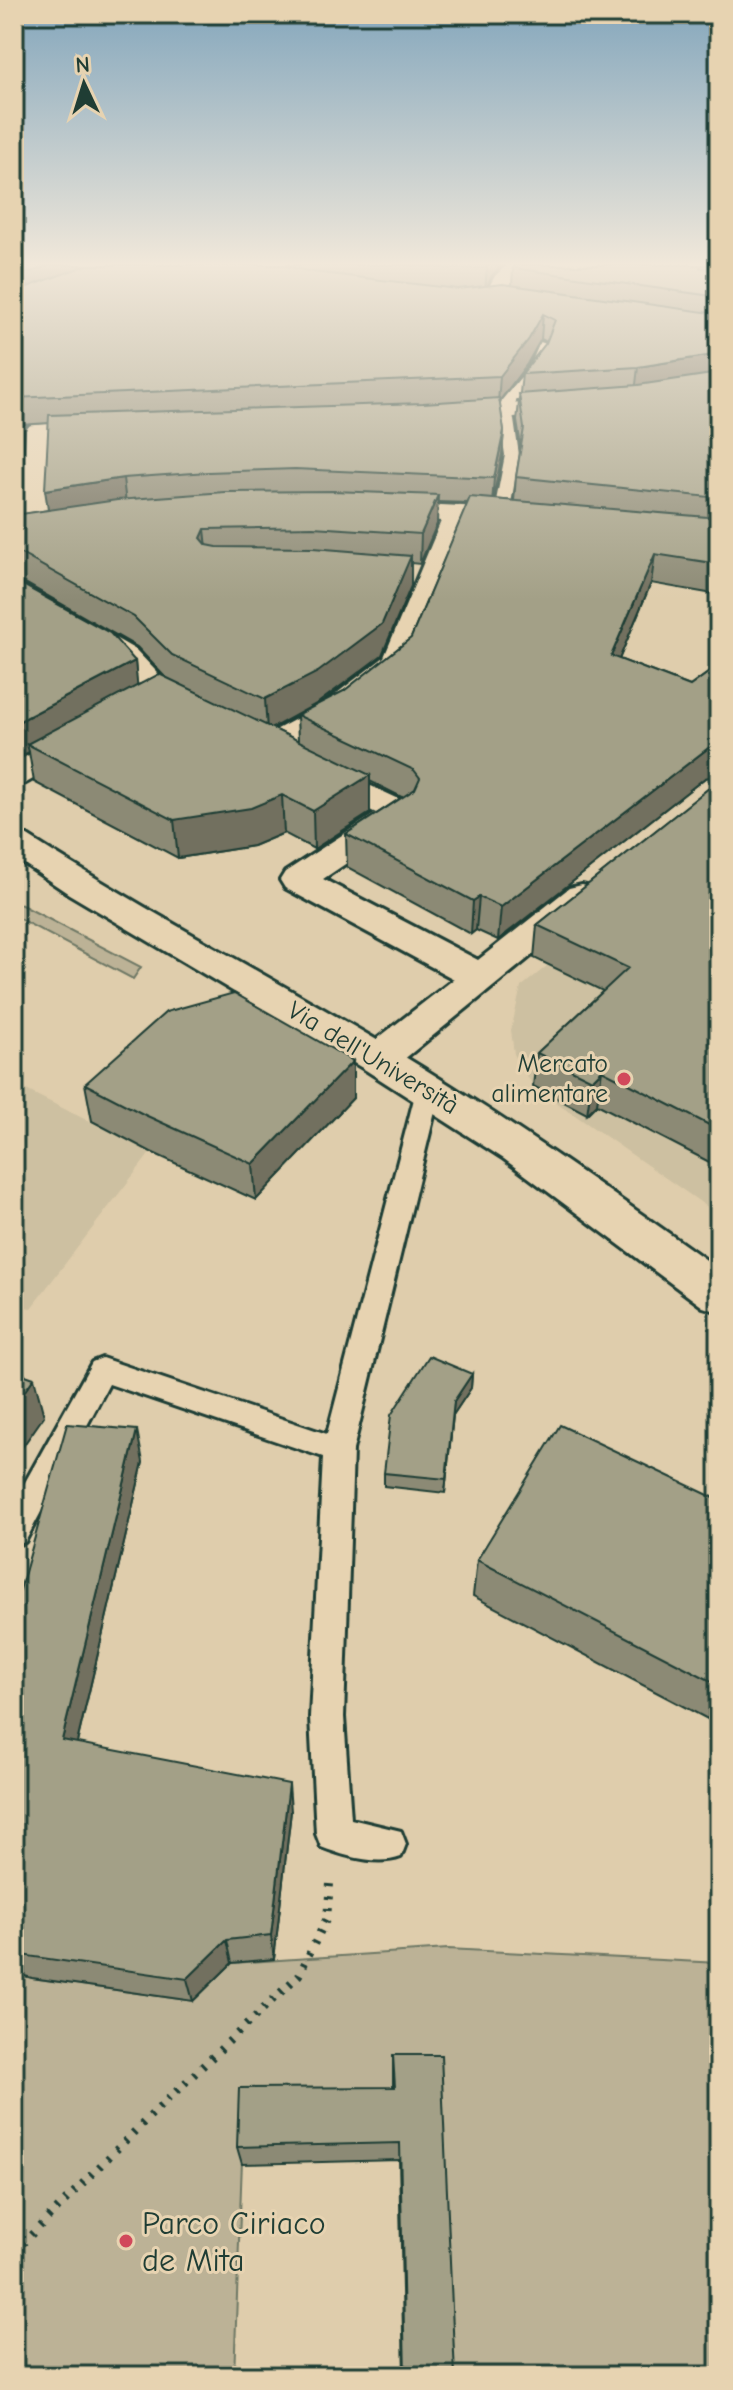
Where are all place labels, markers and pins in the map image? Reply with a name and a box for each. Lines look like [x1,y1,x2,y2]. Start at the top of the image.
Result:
place label: Mercato alimentare [491,1049,608,1109]
marker: Mercato alimentare [615,1070,633,1088]
place label: Parco Ciriaco de Mita [142,2205,326,2279]
marker: Parco Ciriaco de Mita [117,2232,135,2250]

